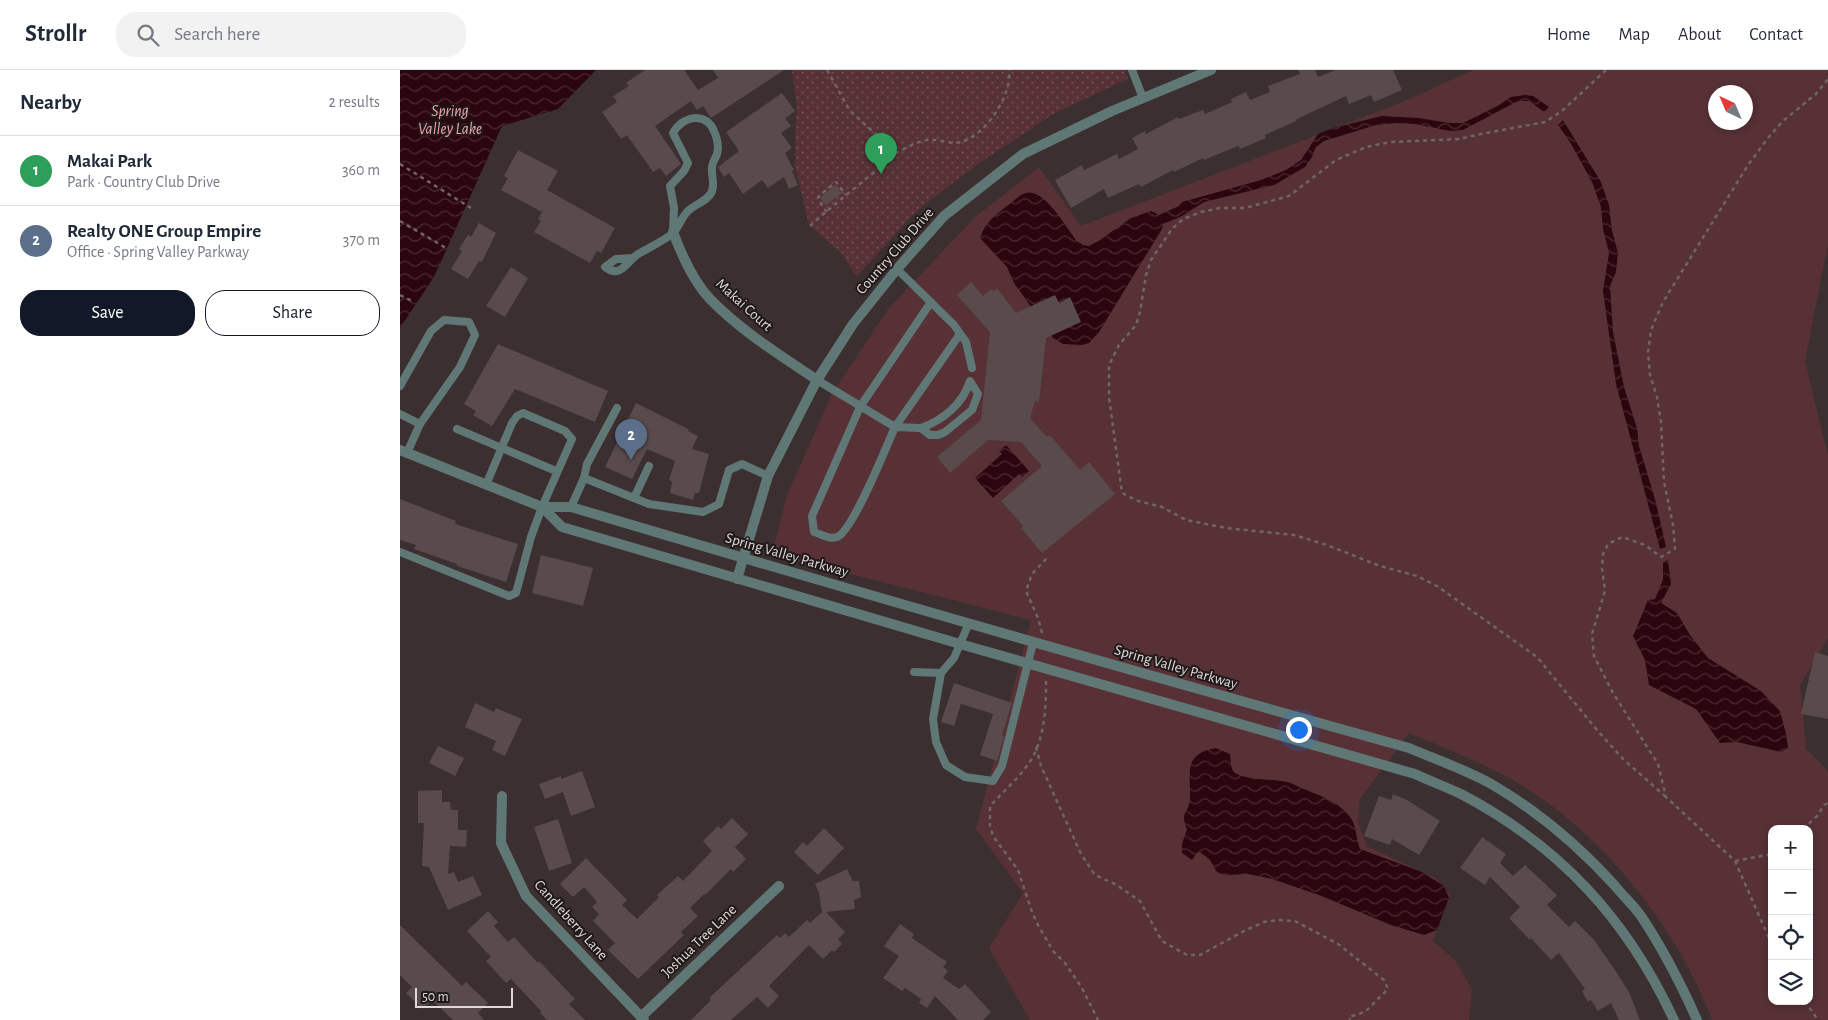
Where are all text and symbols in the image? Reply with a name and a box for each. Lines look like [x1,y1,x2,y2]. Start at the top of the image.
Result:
search box [116,12,466,57]
icon: search [134,21,162,49]
text: Strollr [25,22,86,46]
text: Search here [174,25,260,44]
text: Home [1547,26,1590,44]
text: Map [1618,26,1650,44]
text: About [1678,26,1721,44]
text: Contact [1749,26,1803,44]
north arrow [1708,85,1753,130]
text: Nearby [20,92,81,113]
text: 2 results [328,94,380,110]
water label: Spring Valley Lake [418,103,482,137]
pin: 1 [865,133,897,174]
text: Makai Park [67,152,152,171]
text: 1 [33,162,39,178]
text: 360 m [342,162,380,178]
text: Park · Country Club Drive [67,174,220,190]
street label: Country Club Drive [853,205,937,297]
text: Realty ONE Group Empire [67,222,261,241]
text: 2 [32,232,40,248]
text: 370 m [343,232,380,248]
text: Office · Spring Valley Parkway [67,244,249,260]
street label: Makai Court [713,276,775,334]
button: Save [20,290,195,336]
button: Share [205,290,380,336]
pin: 2 [615,419,647,460]
street label: Spring Valley Parkway [724,530,851,580]
street label: Spring Valley Parkway [1113,642,1240,692]
your location [1286,717,1312,743]
map controls [1768,825,1813,1005]
button: + [1768,825,1813,870]
button: − [1768,870,1813,915]
street label: Candleberry Lane [531,877,611,963]
street label: Joshua Tree Lane [659,902,739,980]
button: locate [1768,915,1813,960]
button: layers [1768,960,1813,1005]
scale bar [415,985,512,1008]
text: 50 m [422,990,449,1004]

